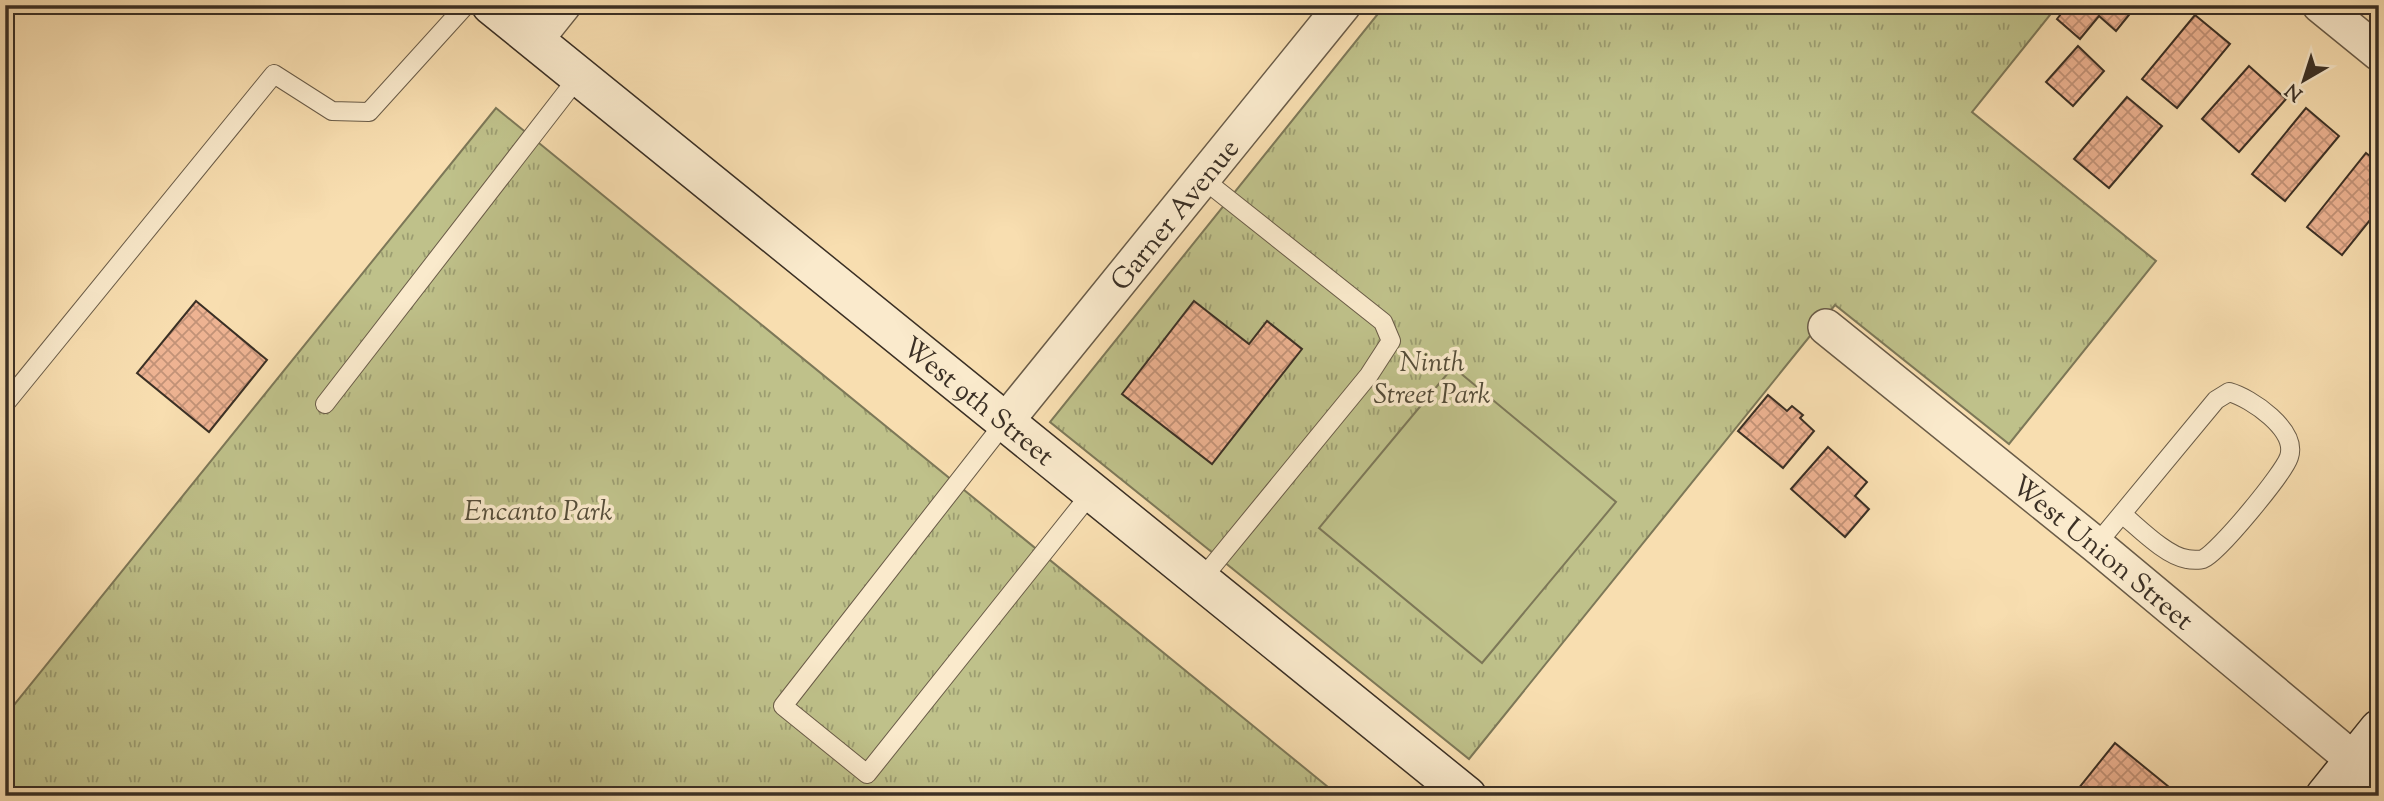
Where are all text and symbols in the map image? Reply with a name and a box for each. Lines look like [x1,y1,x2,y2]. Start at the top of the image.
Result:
north arrow [2268,46,2338,116]
text: N [2280,76,2309,107]
street label: Garner Avenue [1102,131,1250,300]
street label: West 9th Street [892,329,1062,477]
park label: Ninth Street Park [1374,344,1491,416]
street label: West Union Street [2002,467,2201,642]
park label: Encanto Park [464,493,613,533]

